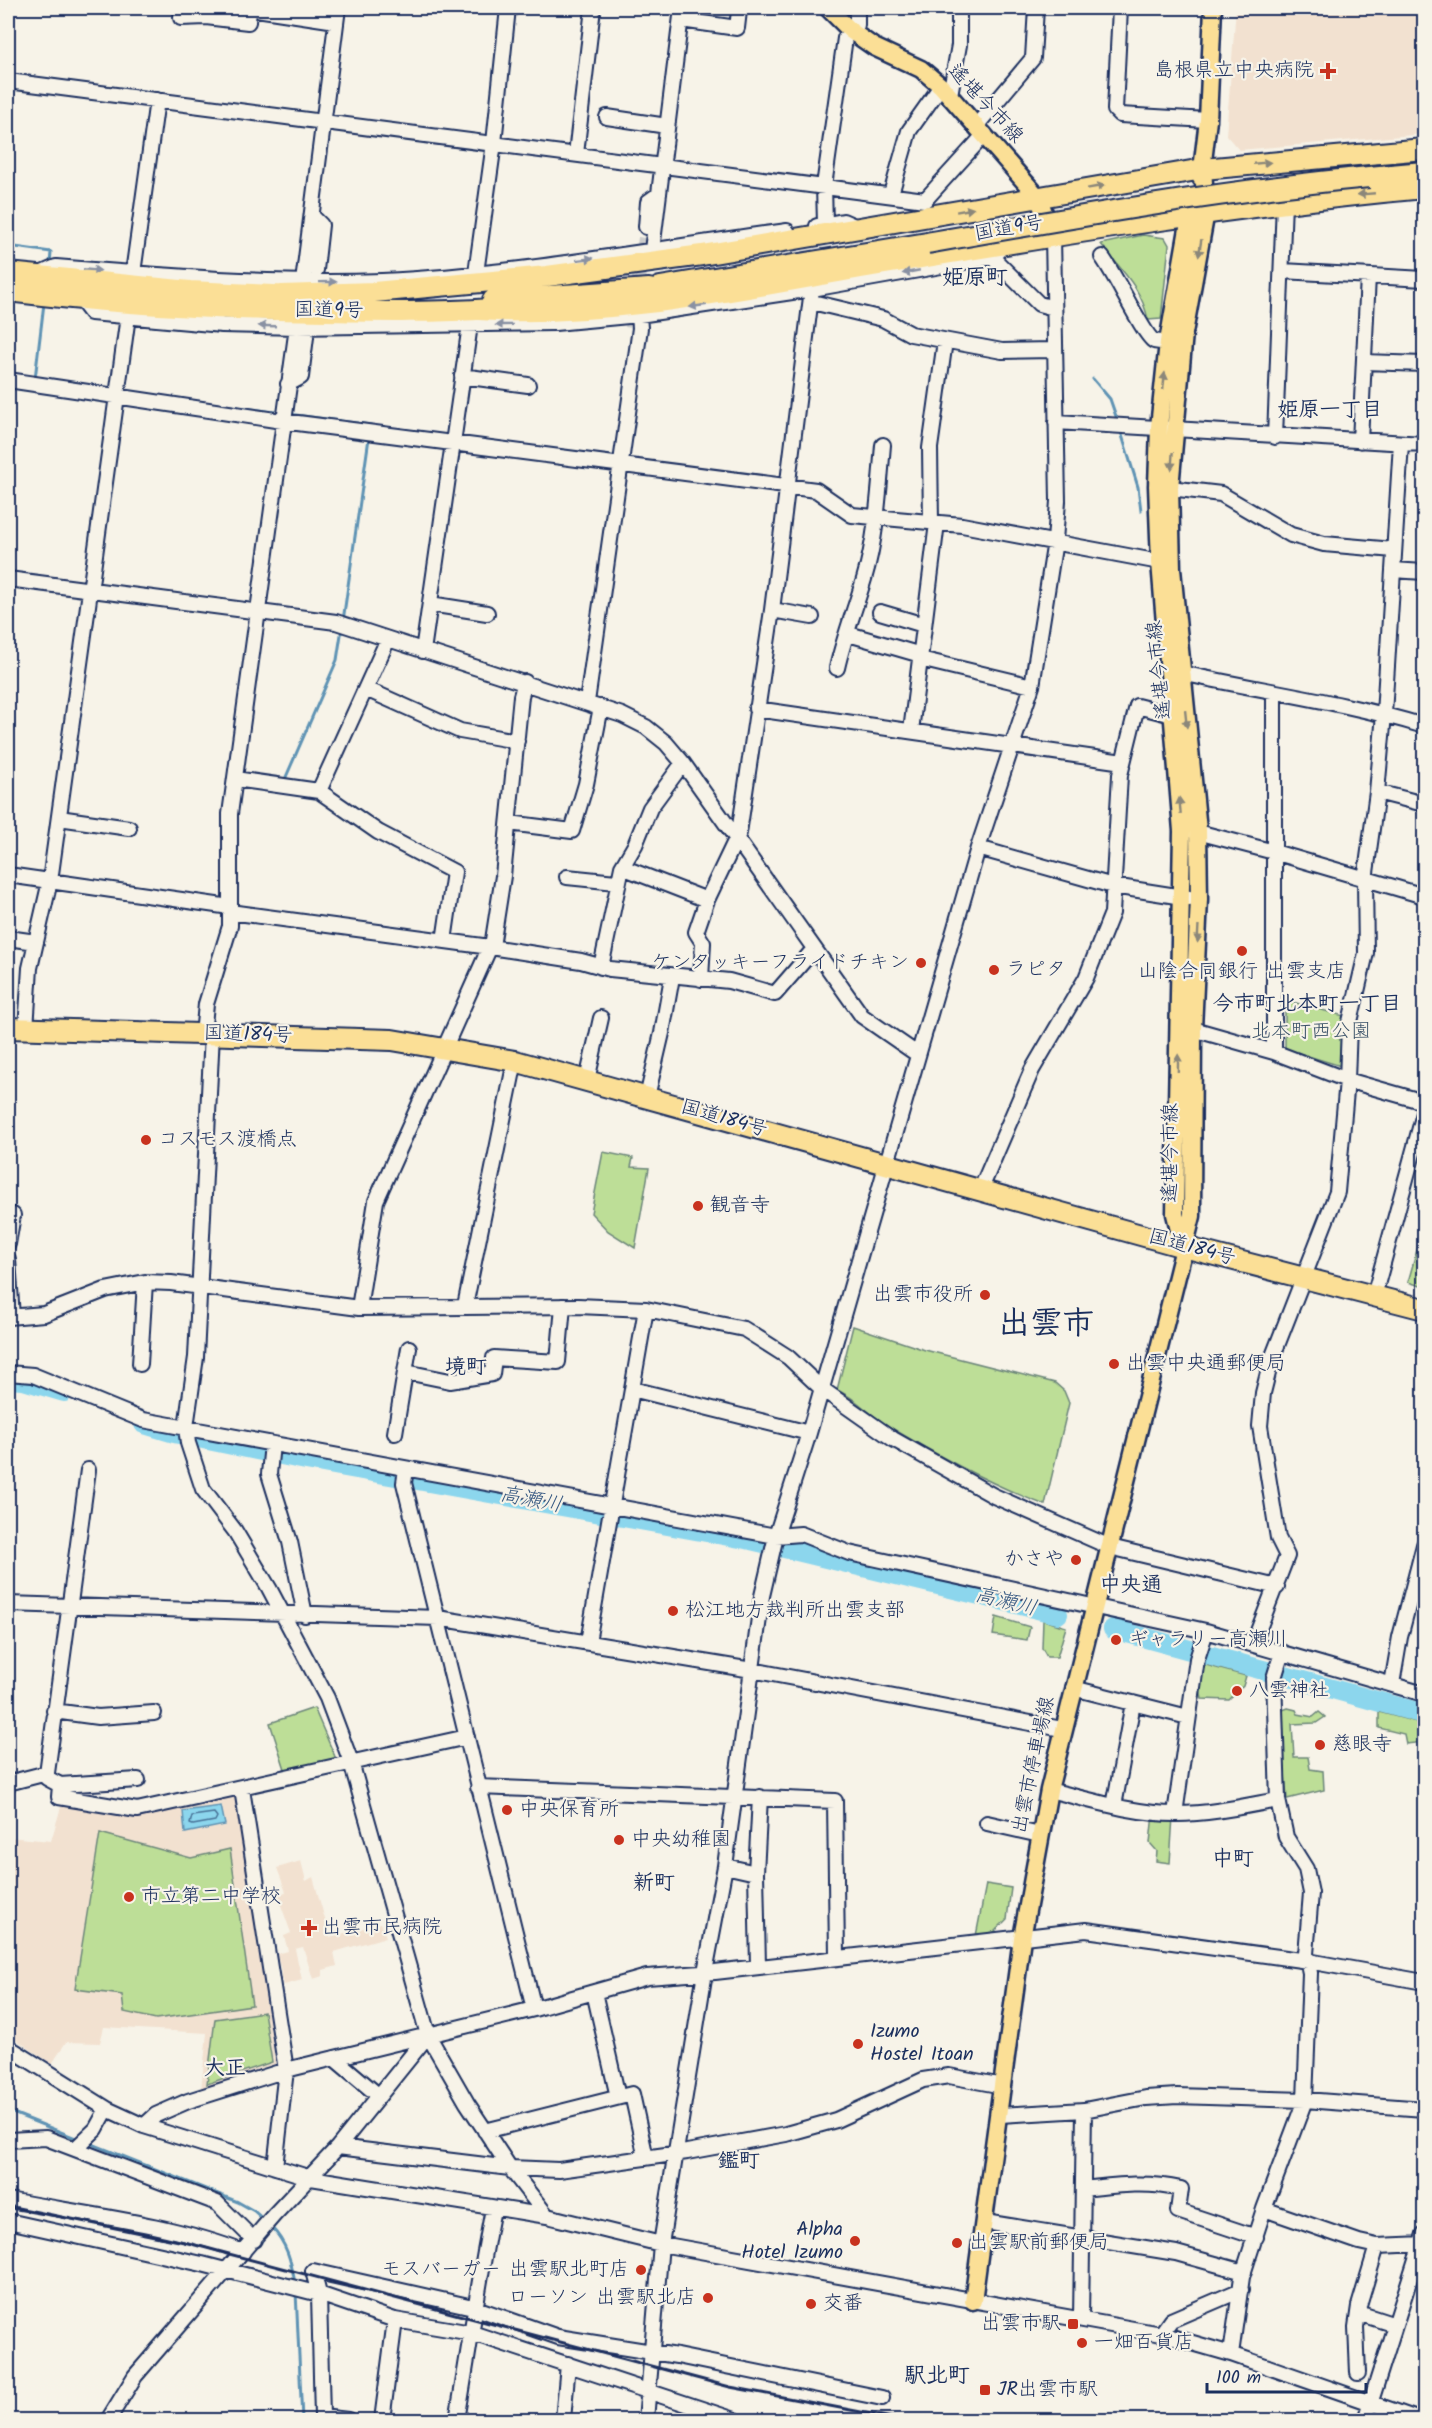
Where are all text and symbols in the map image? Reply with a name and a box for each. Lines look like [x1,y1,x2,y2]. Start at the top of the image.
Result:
place label: 島根県立中央病院 [1154,55,1314,87]
street label: 遙堪今市線 [939,57,1031,151]
marker: 島根県立中央病院 [1319,62,1337,80]
one-way arrow [1252,158,1271,168]
one-way arrow [1087,182,1106,191]
one-way arrow [1357,189,1376,199]
one-way arrow [955,205,974,214]
street label: 国道9号 [972,207,1046,251]
one-way arrow [1196,238,1205,257]
one-way arrow [576,254,595,264]
district label: 姫原町 [942,261,1008,296]
one-way arrow [82,265,101,275]
one-way arrow [902,268,921,277]
one-way arrow [319,277,338,286]
street label: 国道9号 [294,294,364,328]
one-way arrow [689,302,708,311]
one-way arrow [495,320,514,329]
one-way arrow [258,321,277,331]
one-way arrow [1159,371,1169,390]
district label: 姫原一丁目 [1278,394,1383,427]
one-way arrow [1168,452,1177,471]
street label: 遙堪今市線 [1139,619,1181,721]
one-way arrow [1181,709,1191,728]
one-way arrow [1175,796,1185,815]
one-way arrow [1193,925,1202,944]
marker: 山陰合同銀行 出雲支店 [1235,944,1249,958]
place label: ケンタッキーフライドチキン [651,947,909,979]
place label: ラピタ [1006,954,1066,986]
marker: ケンタッキーフライドチキン [914,956,928,970]
place label: 山陰合同銀行 出雲支店 [1138,956,1346,988]
marker: ラピタ [987,963,1001,977]
district label: 今市町北本町一丁目 [1213,988,1402,1021]
park label: 北本町西公園 [1251,1016,1371,1048]
street label: 国道184号 [203,1017,293,1053]
one-way arrow [1173,1054,1183,1073]
street label: 国道184号 [677,1091,771,1147]
street label: 遙堪今市線 [1155,1103,1187,1203]
place label: コスモス渡橋点 [158,1124,297,1156]
marker: コスモス渡橋点 [139,1133,153,1147]
place label: 観音寺 [710,1190,770,1222]
marker: 観音寺 [691,1199,705,1213]
street label: 国道184号 [1145,1221,1239,1275]
place label: 出雲市役所 [873,1279,973,1311]
marker: 出雲市役所 [978,1288,992,1302]
district label: 出雲市 [998,1299,1094,1350]
place label: 出雲中央通郵便局 [1126,1348,1286,1380]
district label: 境町 [445,1351,487,1384]
marker: 出雲中央通郵便局 [1107,1357,1121,1371]
water label: 高瀬川 [497,1478,565,1522]
place label: かさや [1004,1544,1064,1576]
marker: かさや [1069,1553,1083,1567]
district label: 中央通 [1100,1569,1163,1602]
water label: 高瀬川 [971,1578,1041,1626]
place label: 松江地方裁判所出雲支部 [685,1595,905,1627]
marker: 松江地方裁判所出雲支部 [666,1604,680,1618]
place label: ギャラリー高瀬川 [1128,1624,1288,1656]
marker: ギャラリー高瀬川 [1109,1633,1123,1647]
place label: 八雲神社 [1249,1675,1329,1707]
marker: 八雲神社 [1230,1684,1244,1698]
street label: 出雲市停車場線 [1004,1693,1064,1837]
place label: 慈眼寺 [1332,1729,1392,1761]
marker: 慈眼寺 [1313,1738,1327,1752]
place label: 中央保育所 [519,1794,619,1826]
marker: 中央保育所 [500,1803,514,1817]
place label: 中央幼稚園 [631,1824,731,1856]
marker: 中央幼稚園 [612,1833,626,1847]
district label: 中町 [1212,1843,1254,1876]
district label: 新町 [633,1867,675,1900]
place label: 市立第二中学校 [141,1881,281,1913]
marker: 市立第二中学校 [122,1890,136,1904]
place label: 出雲市民病院 [322,1912,442,1944]
marker: 出雲市民病院 [300,1919,318,1937]
place label: Izumo Hostel Itoan [870,2016,974,2071]
marker: Izumo Hostel Itoan [851,2037,865,2051]
district label: 大正 [204,2052,246,2085]
district label: 鑑町 [718,2145,760,2178]
place label: Alpha Hotel Izumo [741,2214,843,2269]
place label: 出雲駅前郵便局 [969,2227,1109,2259]
marker: Alpha Hotel Izumo [848,2234,862,2248]
marker: 出雲駅前郵便局 [950,2236,964,2250]
place label: モスバーガー 出雲駅北町店 [381,2254,629,2286]
marker: モスバーガー 出雲駅北町店 [634,2263,648,2277]
place label: ローソン 出雲駅北店 [508,2282,696,2314]
place label: 交番 [823,2288,863,2320]
marker: ローソン 出雲駅北店 [701,2291,715,2305]
marker: 交番 [804,2297,818,2311]
place label: 出雲市駅 [981,2308,1061,2340]
marker: 出雲市駅 [1066,2317,1080,2331]
place label: 一畑百貨店 [1094,2327,1194,2359]
marker: 一畑百貨店 [1075,2336,1089,2350]
scale bar [1207,2356,1366,2394]
district label: 駅北町 [904,2359,970,2394]
text: 100 m [1216,2364,1261,2393]
place label: JR出雲市駅 [997,2374,1098,2406]
marker: JR出雲市駅 [978,2383,992,2397]

